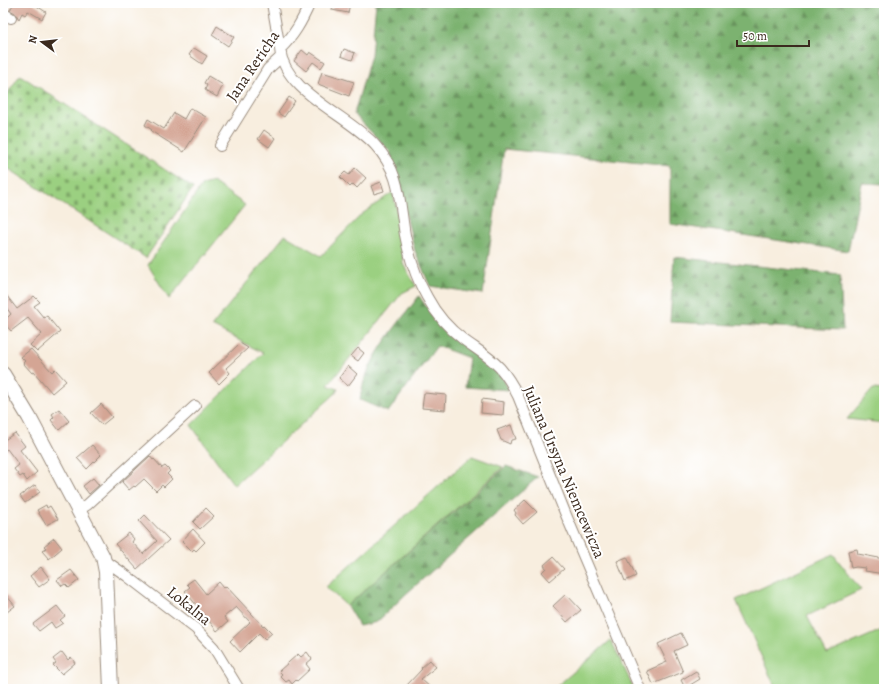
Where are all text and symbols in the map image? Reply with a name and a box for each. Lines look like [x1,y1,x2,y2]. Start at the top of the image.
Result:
north arrow [22,22,62,62]
scale bar [737,22,809,48]
street label: Jana Rericha [221,26,285,106]
text: 50 m [743,28,767,44]
text: N [25,34,41,45]
street label: Juliana Ursyna Niemcewicza [518,382,611,562]
street label: Lokalna [162,581,216,631]

